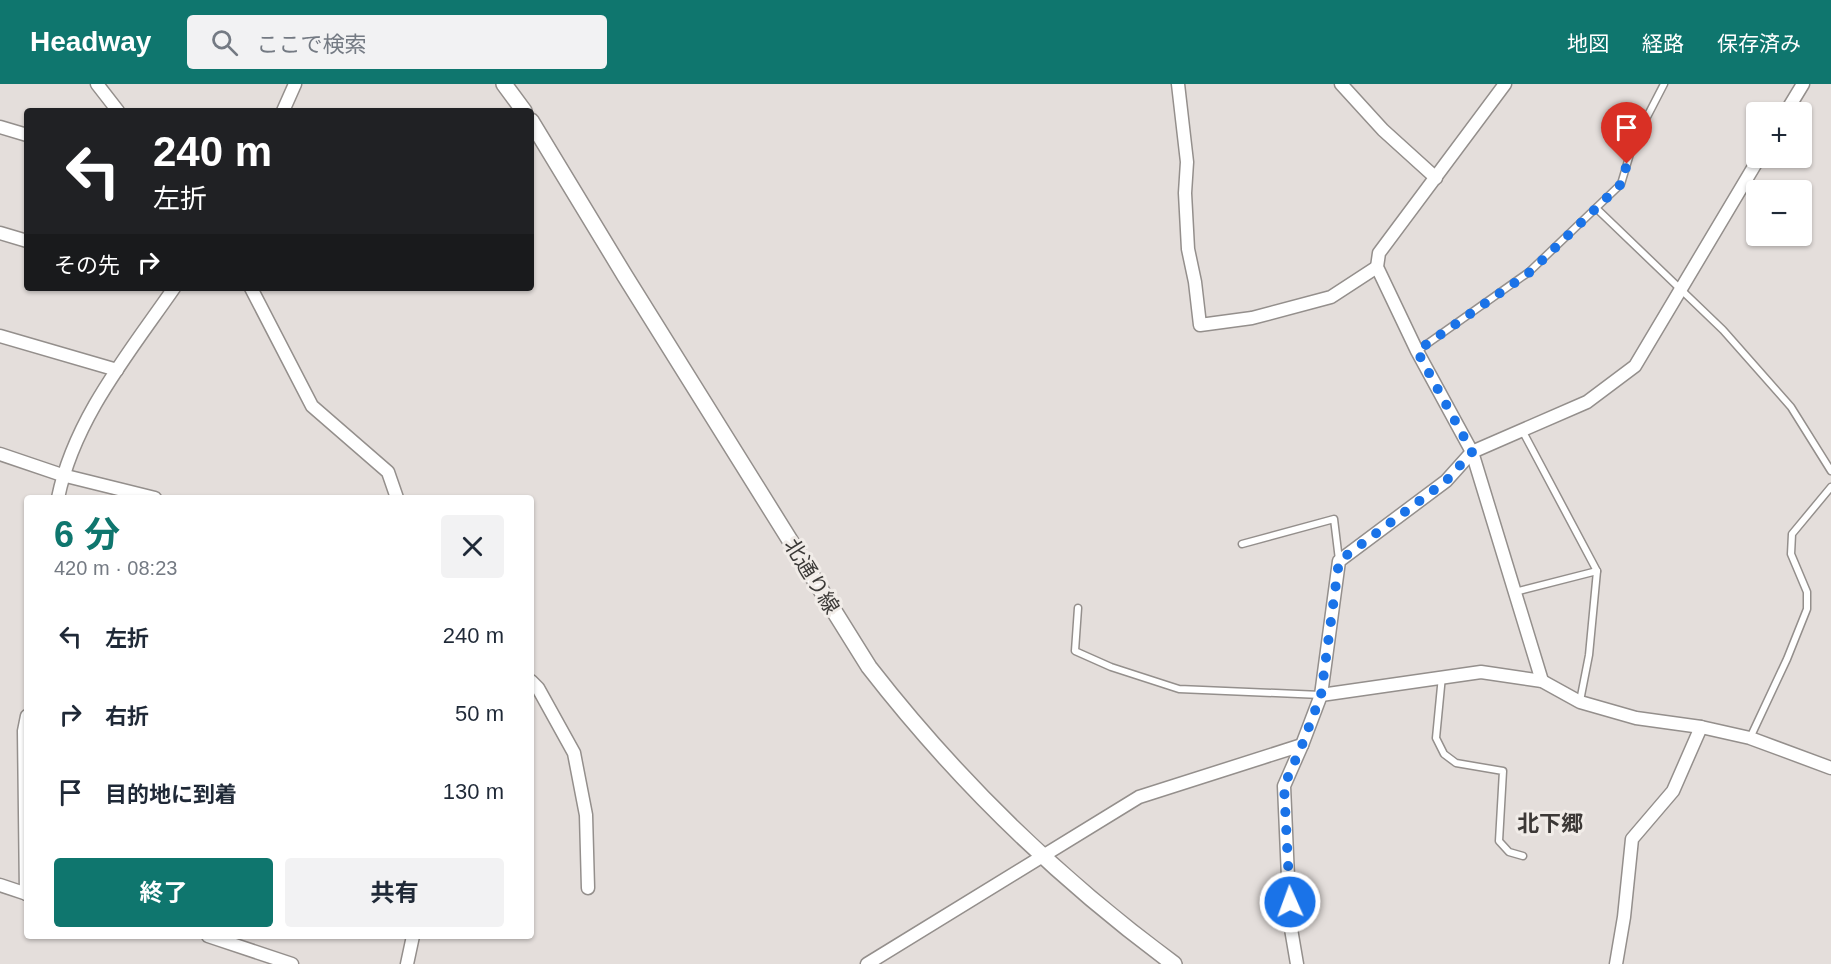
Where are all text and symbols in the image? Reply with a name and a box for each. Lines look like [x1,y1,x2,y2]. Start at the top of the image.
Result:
search box [187,15,607,69]
text: Headway [30,26,151,57]
icon: search [208,26,241,59]
text: ここで検索 [256,32,366,57]
text: 地図 [1567,32,1609,55]
text: 経路 [1642,32,1684,55]
text: 保存済み [1717,32,1801,55]
pin [1601,102,1652,164]
map controls [1746,102,1812,246]
button: + [1746,102,1812,168]
icon: arrive [1610,111,1643,144]
text: 240 m [153,128,272,175]
icon: left [54,132,132,210]
button: − [1746,180,1812,246]
text: 左折 [153,184,207,214]
icon: right [132,246,165,279]
text: その先 [54,253,120,278]
text: 6 分 [54,514,120,555]
button: close [441,515,504,578]
street label: 北通り線 [780,534,844,618]
text: 420 m · 08:23 [54,557,177,579]
icon: left [54,620,87,653]
text: 240 m [443,623,504,648]
text: 左折 [105,626,149,651]
icon: right [54,698,87,731]
text: 50 m [455,701,504,726]
text: 右折 [105,704,149,729]
icon: arrive [54,776,87,809]
text: 130 m [443,779,504,804]
text: 目的地に到着 [105,782,237,807]
district label: 北下郷 [1517,811,1583,836]
button: 終了 [54,858,273,927]
button: 共有 [285,858,504,927]
position arrow [1258,870,1322,934]

